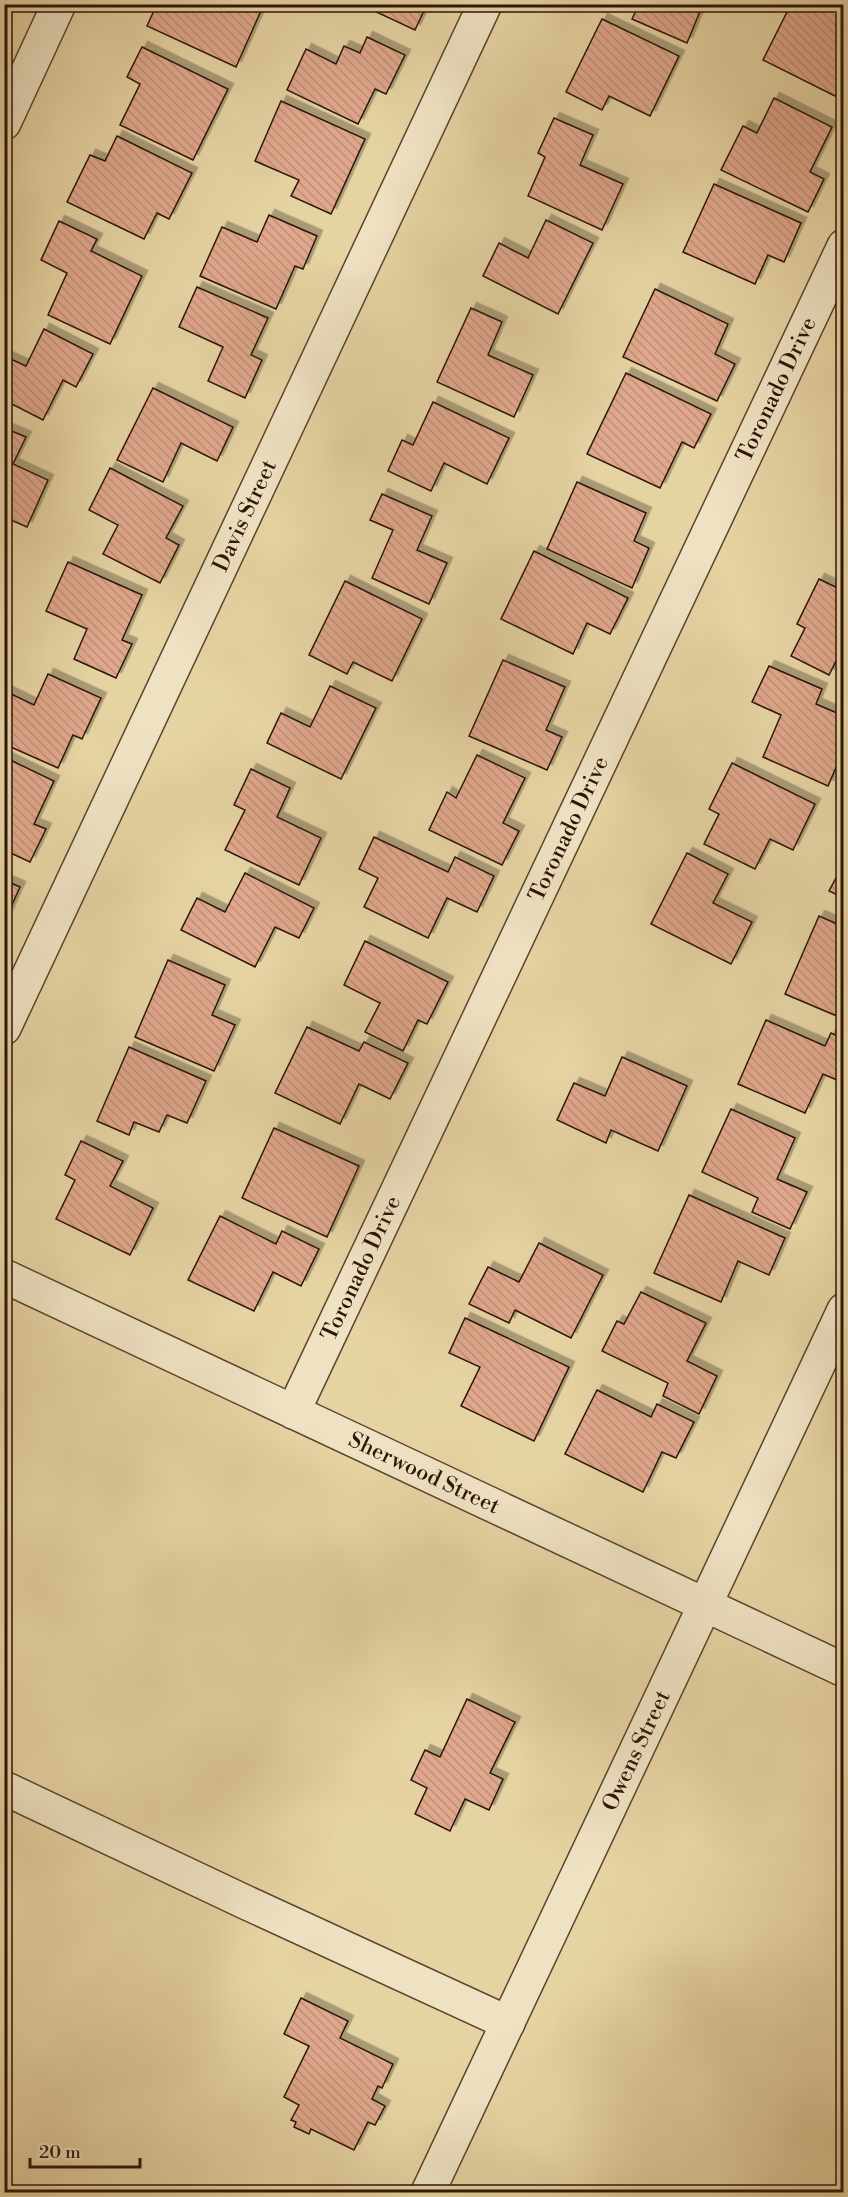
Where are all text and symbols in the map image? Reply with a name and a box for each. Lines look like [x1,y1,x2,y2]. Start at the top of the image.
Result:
street label: Toronado Drive [730,313,822,466]
street label: Davis Street [207,455,283,576]
street label: Toronado Drive [523,752,614,906]
street label: Toronado Drive [315,1191,407,1345]
street label: Sherwood Street [344,1426,504,1520]
street label: Owens Street [596,1686,676,1815]
scale bar [30,2131,140,2169]
text: 20 m [39,2141,81,2164]

